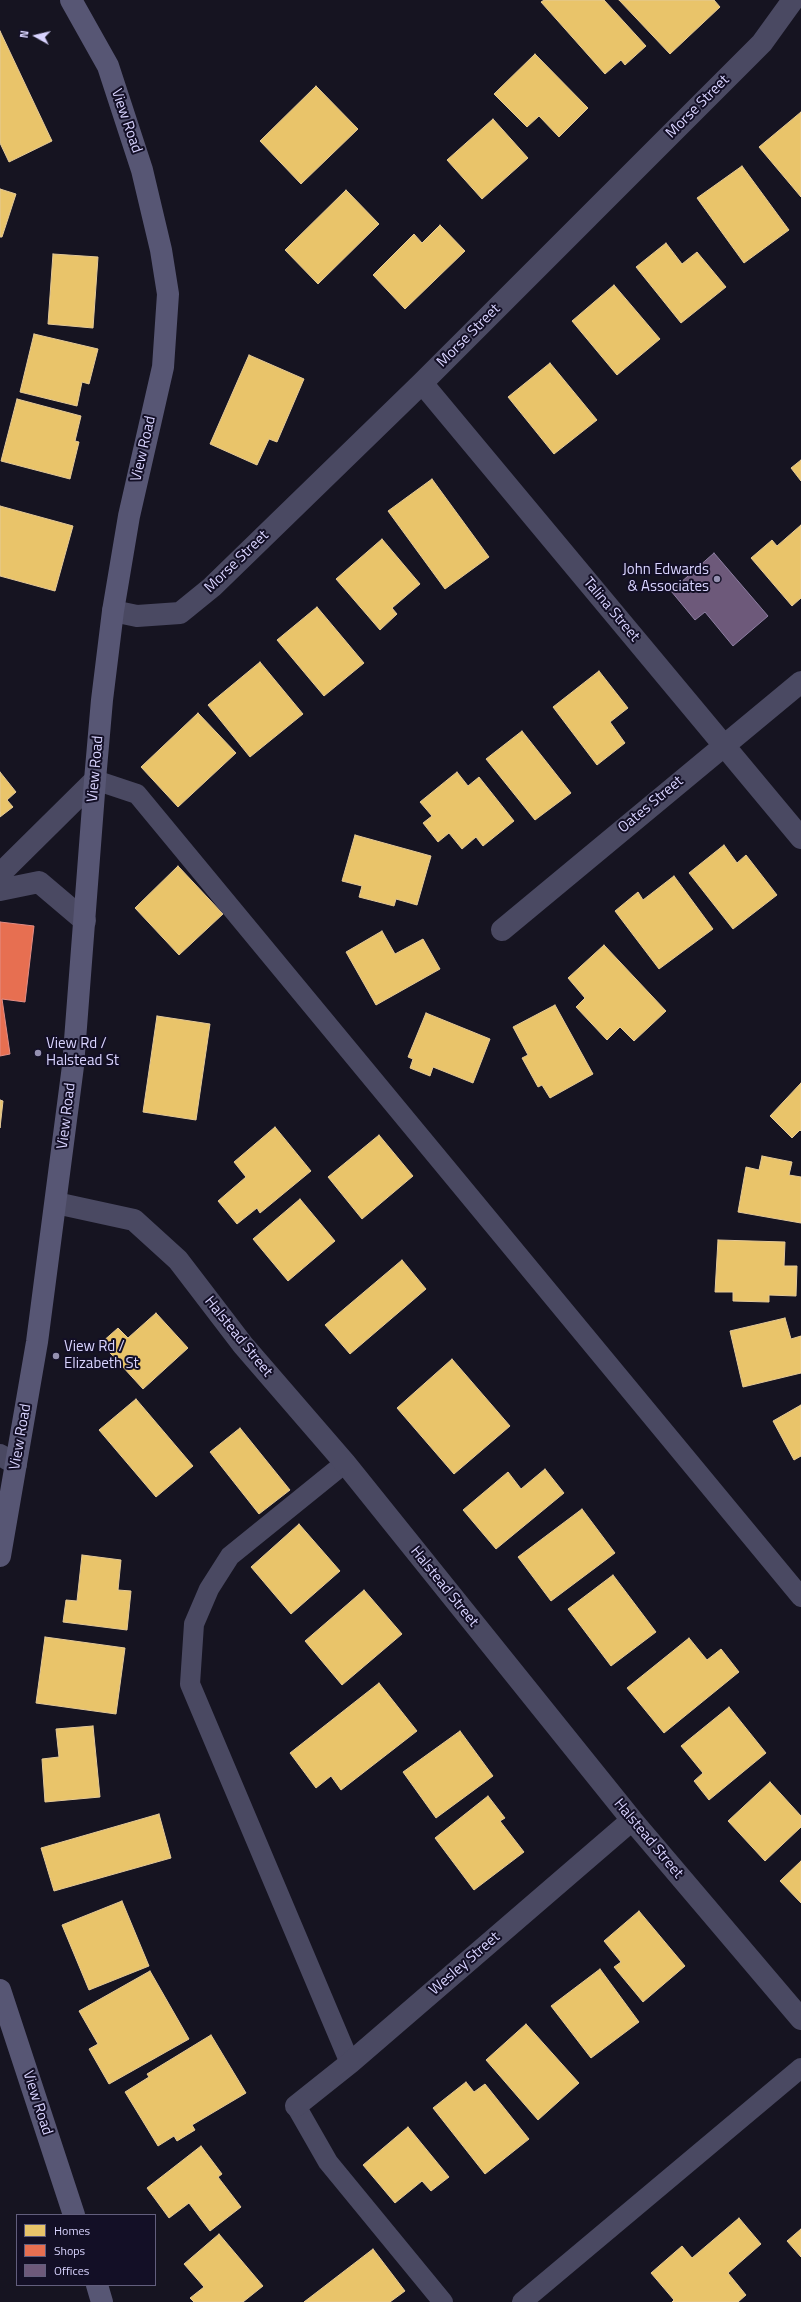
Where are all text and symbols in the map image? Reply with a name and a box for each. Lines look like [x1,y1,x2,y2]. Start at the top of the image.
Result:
north arrow [16,16,56,56]
text: N [16,29,33,39]
street label: Morse Street [663,72,733,142]
street label: View Road [107,87,145,155]
street label: Morse Street [434,301,504,371]
street label: View Road [128,414,160,484]
street label: Morse Street [201,527,273,597]
place label: John Edwards & Associates [623,561,709,596]
street label: Talina Street [579,574,643,646]
marker: John Edwards & Associates [712,574,722,584]
street label: View Road [84,735,108,803]
street label: Oates Street [615,773,687,837]
place label: View Rd / Halstead St [46,1035,119,1070]
marker: View Rd / Halstead St [33,1048,43,1058]
street label: View Road [54,1082,80,1150]
street label: Halstead Street [200,1293,276,1381]
place label: View Rd / Elizabeth St [64,1338,139,1373]
marker: View Rd / Elizabeth St [51,1351,61,1361]
street label: View Road [6,1403,36,1471]
street label: Halstead Street [406,1543,482,1631]
street label: Halstead Street [609,1796,687,1882]
street label: Wesley Street [426,1928,504,2000]
street label: View Road [18,2068,56,2138]
legend [16,2214,156,2286]
text: Homes [54,2221,90,2240]
text: Shops [54,2241,85,2260]
text: Offices [54,2261,89,2280]

